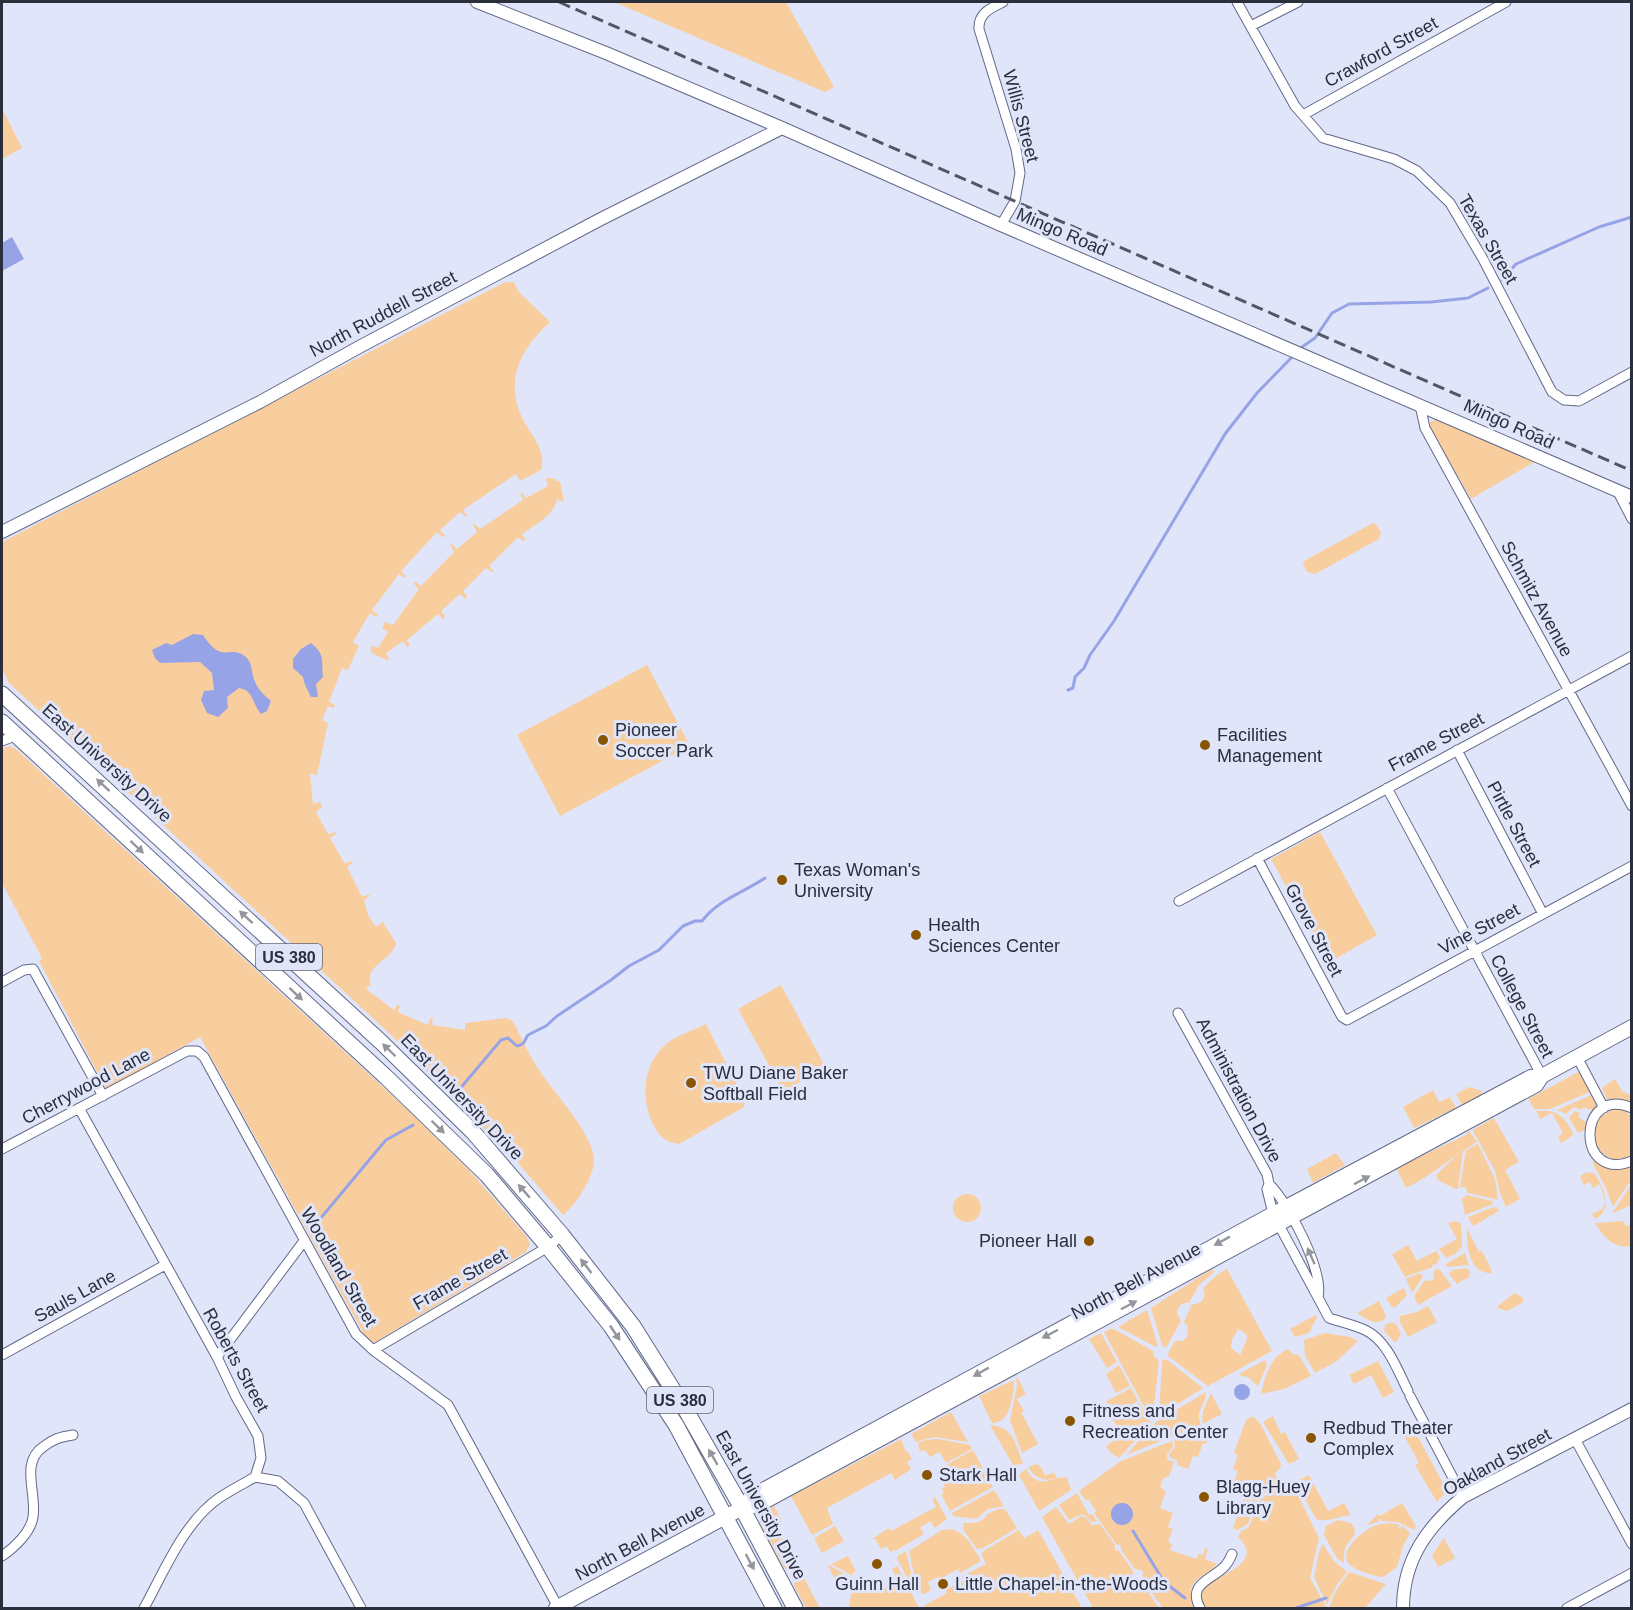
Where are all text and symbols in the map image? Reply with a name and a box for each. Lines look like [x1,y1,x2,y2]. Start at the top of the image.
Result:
street label: Crawford Street [1321,13,1441,91]
street label: Willis Street [999,68,1043,164]
street label: Texas Street [1454,191,1522,287]
street label: Mingo Road [1013,204,1111,260]
street label: North Ruddell Street [306,267,460,361]
street label: Mingo Road [1461,395,1557,453]
street label: Schmitz Avenue [1497,538,1577,660]
street label: East University Drive [38,700,176,826]
street label: Frame Street [1385,709,1487,775]
place label: Pioneer Soccer Park [615,720,714,761]
place label: Facilities Management [1217,725,1322,766]
marker: Pioneer Soccer Park [596,733,610,747]
marker: Facilities Management [1198,738,1212,752]
street label: Pirtle Street [1483,778,1545,870]
one-way arrow [96,779,111,792]
one-way arrow [129,840,144,853]
place label: Texas Woman's University [794,860,920,901]
marker: Texas Woman's University [775,873,789,887]
street label: Grove Street [1281,880,1347,980]
street label: Vine Street [1435,899,1523,959]
one-way arrow [239,910,254,924]
place label: Health Sciences Center [928,915,1060,956]
marker: Health Sciences Center [909,928,923,942]
road number: US 380 [256,944,322,970]
street label: College Street [1486,951,1558,1061]
one-way arrow [288,987,303,1001]
street label: Administration Drive [1192,1014,1286,1166]
street label: East University Drive [397,1030,527,1164]
one-way arrow [383,1043,397,1057]
street label: Cherrywood Lane [19,1044,153,1128]
place label: TWU Diane Baker Softball Field [703,1063,848,1104]
marker: TWU Diane Baker Softball Field [684,1076,698,1090]
one-way arrow [430,1120,444,1134]
one-way arrow [1353,1175,1370,1185]
one-way arrow [518,1184,531,1199]
street label: Woodland Street [297,1204,381,1330]
place label: Pioneer Hall [979,1231,1077,1251]
marker: Pioneer Hall [1082,1234,1096,1248]
one-way arrow [1213,1236,1230,1246]
street label: North Bell Avenue [1068,1238,1204,1324]
street label: Frame Street [410,1244,510,1314]
one-way arrow [1306,1247,1315,1264]
one-way arrow [580,1258,592,1273]
street label: Sauls Lane [31,1265,119,1327]
one-way arrow [1121,1300,1138,1310]
street label: Roberts Street [199,1304,273,1416]
one-way arrow [610,1324,621,1341]
one-way arrow [1042,1329,1059,1339]
one-way arrow [973,1367,990,1377]
road number: US 380 [647,1387,713,1413]
place label: Fitness and Recreation Center [1082,1401,1228,1442]
marker: Fitness and Recreation Center [1063,1414,1077,1428]
place label: Redbud Theater Complex [1323,1418,1453,1459]
street label: Oakland Street [1440,1424,1554,1500]
street label: East University Drive [712,1427,810,1583]
marker: Redbud Theater Complex [1304,1431,1318,1445]
one-way arrow [708,1448,718,1465]
place label: Stark Hall [939,1465,1017,1485]
marker: Stark Hall [920,1468,934,1482]
place label: Blagg-Huey Library [1216,1477,1310,1518]
marker: Blagg-Huey Library [1197,1490,1211,1504]
street label: North Bell Avenue [572,1499,708,1585]
one-way arrow [745,1554,755,1571]
marker: Guinn Hall [870,1557,884,1571]
place label: Guinn Hall [835,1574,919,1594]
place label: Little Chapel-in-the-Woods [955,1574,1168,1594]
marker: Little Chapel-in-the-Woods [936,1577,950,1591]

